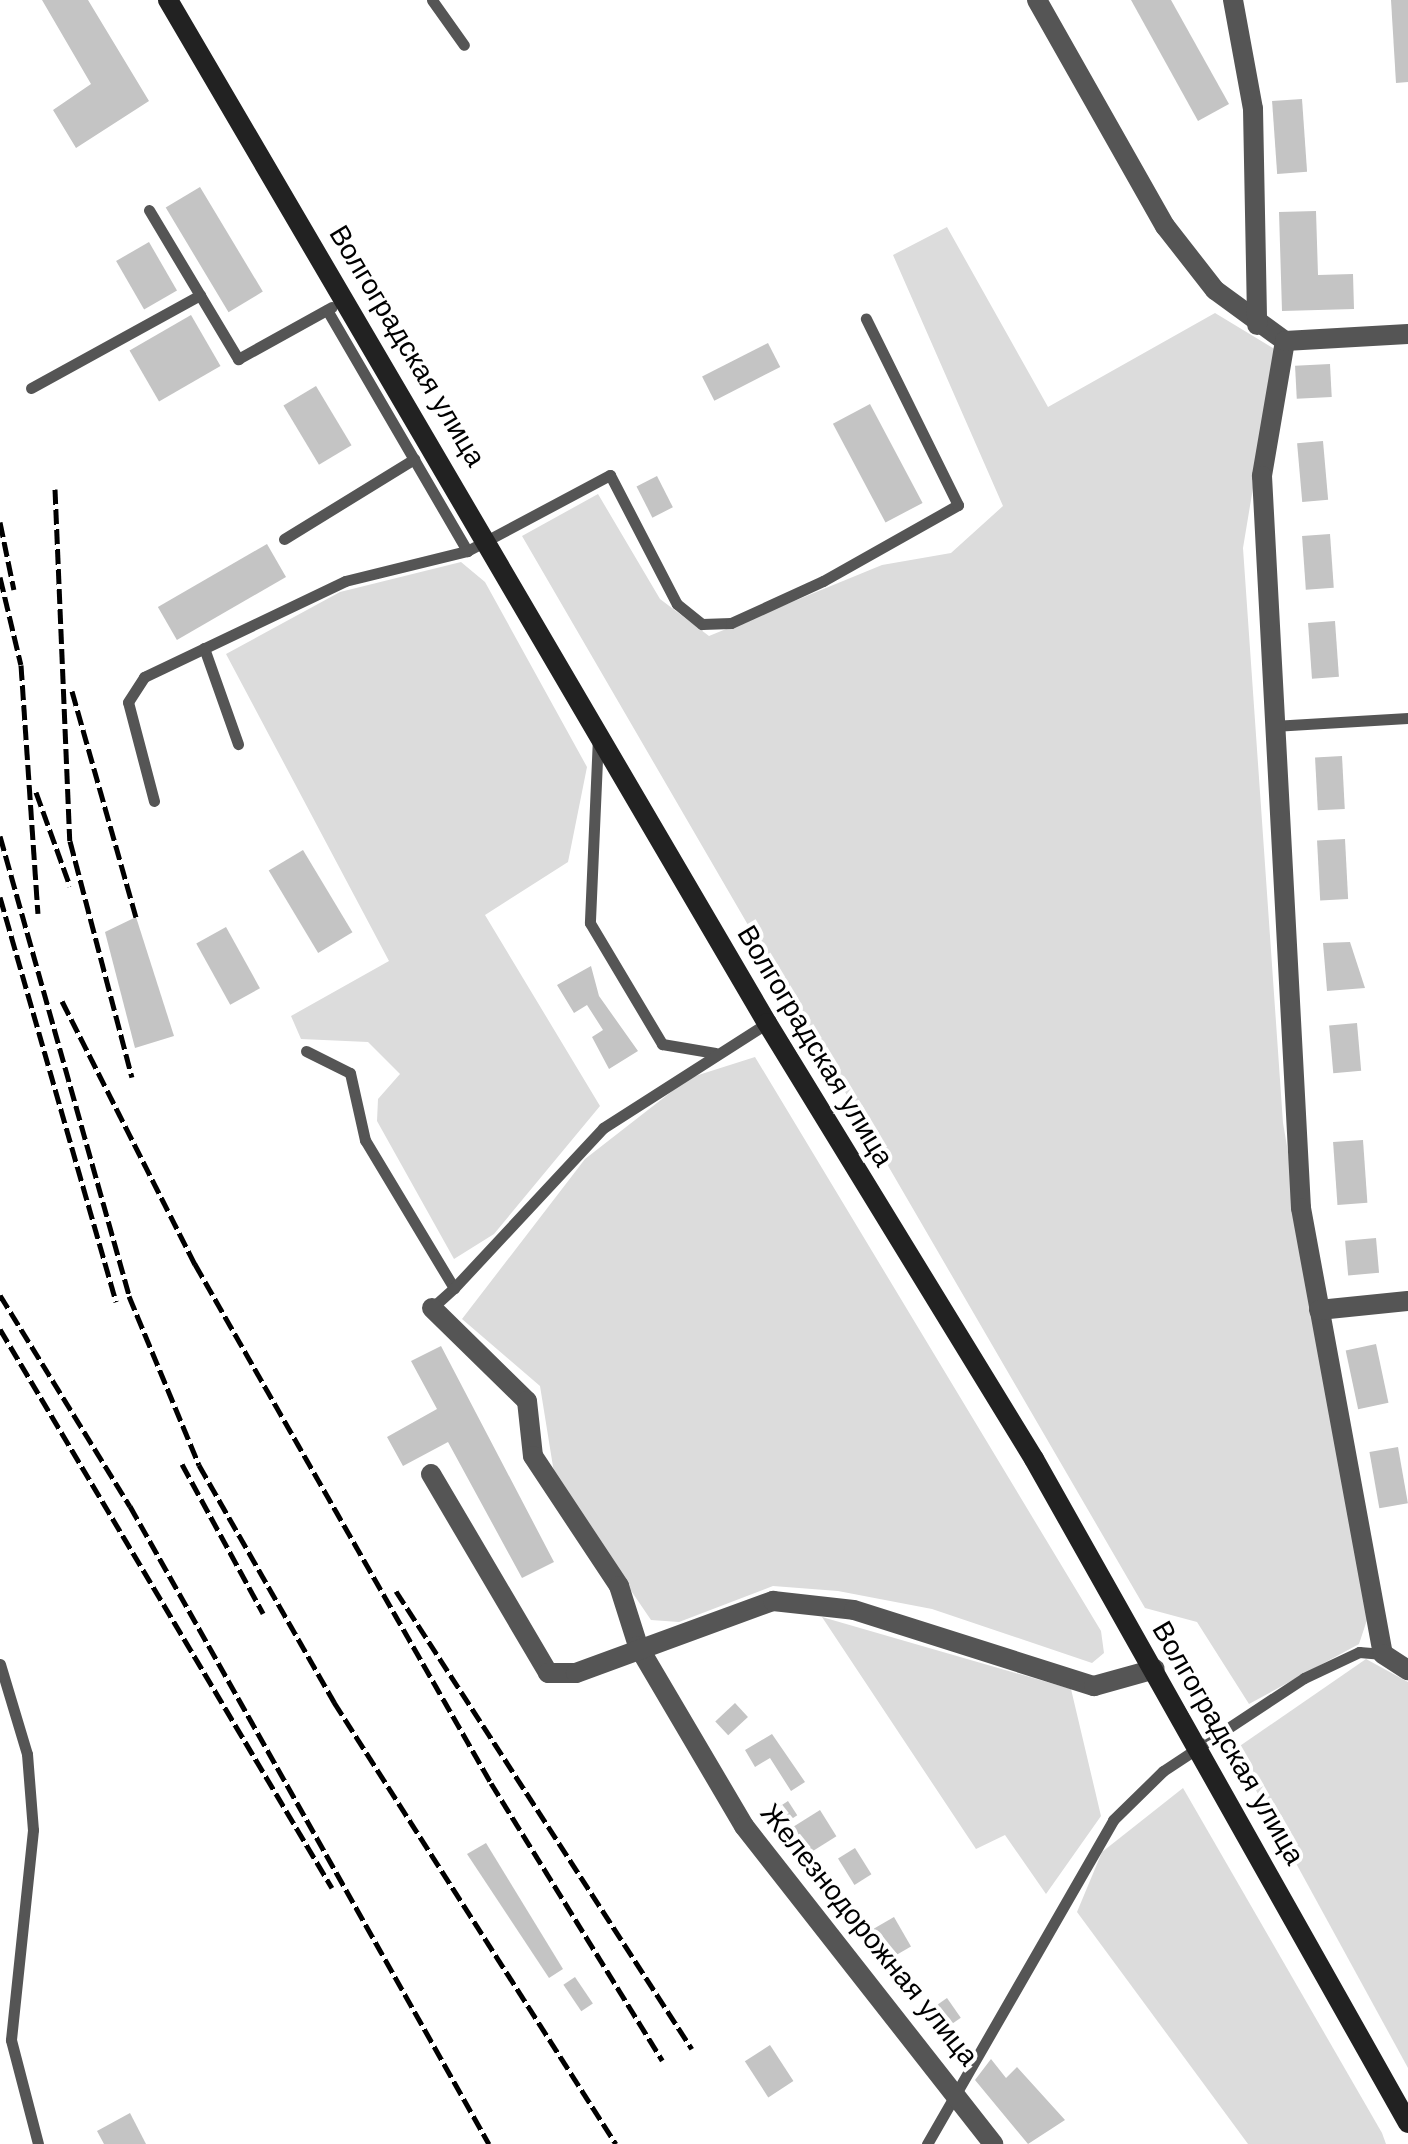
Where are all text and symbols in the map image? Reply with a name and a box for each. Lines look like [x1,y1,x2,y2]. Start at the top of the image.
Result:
street label: Волгоградская улица [322,219,492,473]
street label: Волгоградская улица [730,919,900,1173]
street label: Волгоградская улица [1145,1615,1311,1871]
street label: Железнодорожная улица [753,1797,985,2073]

